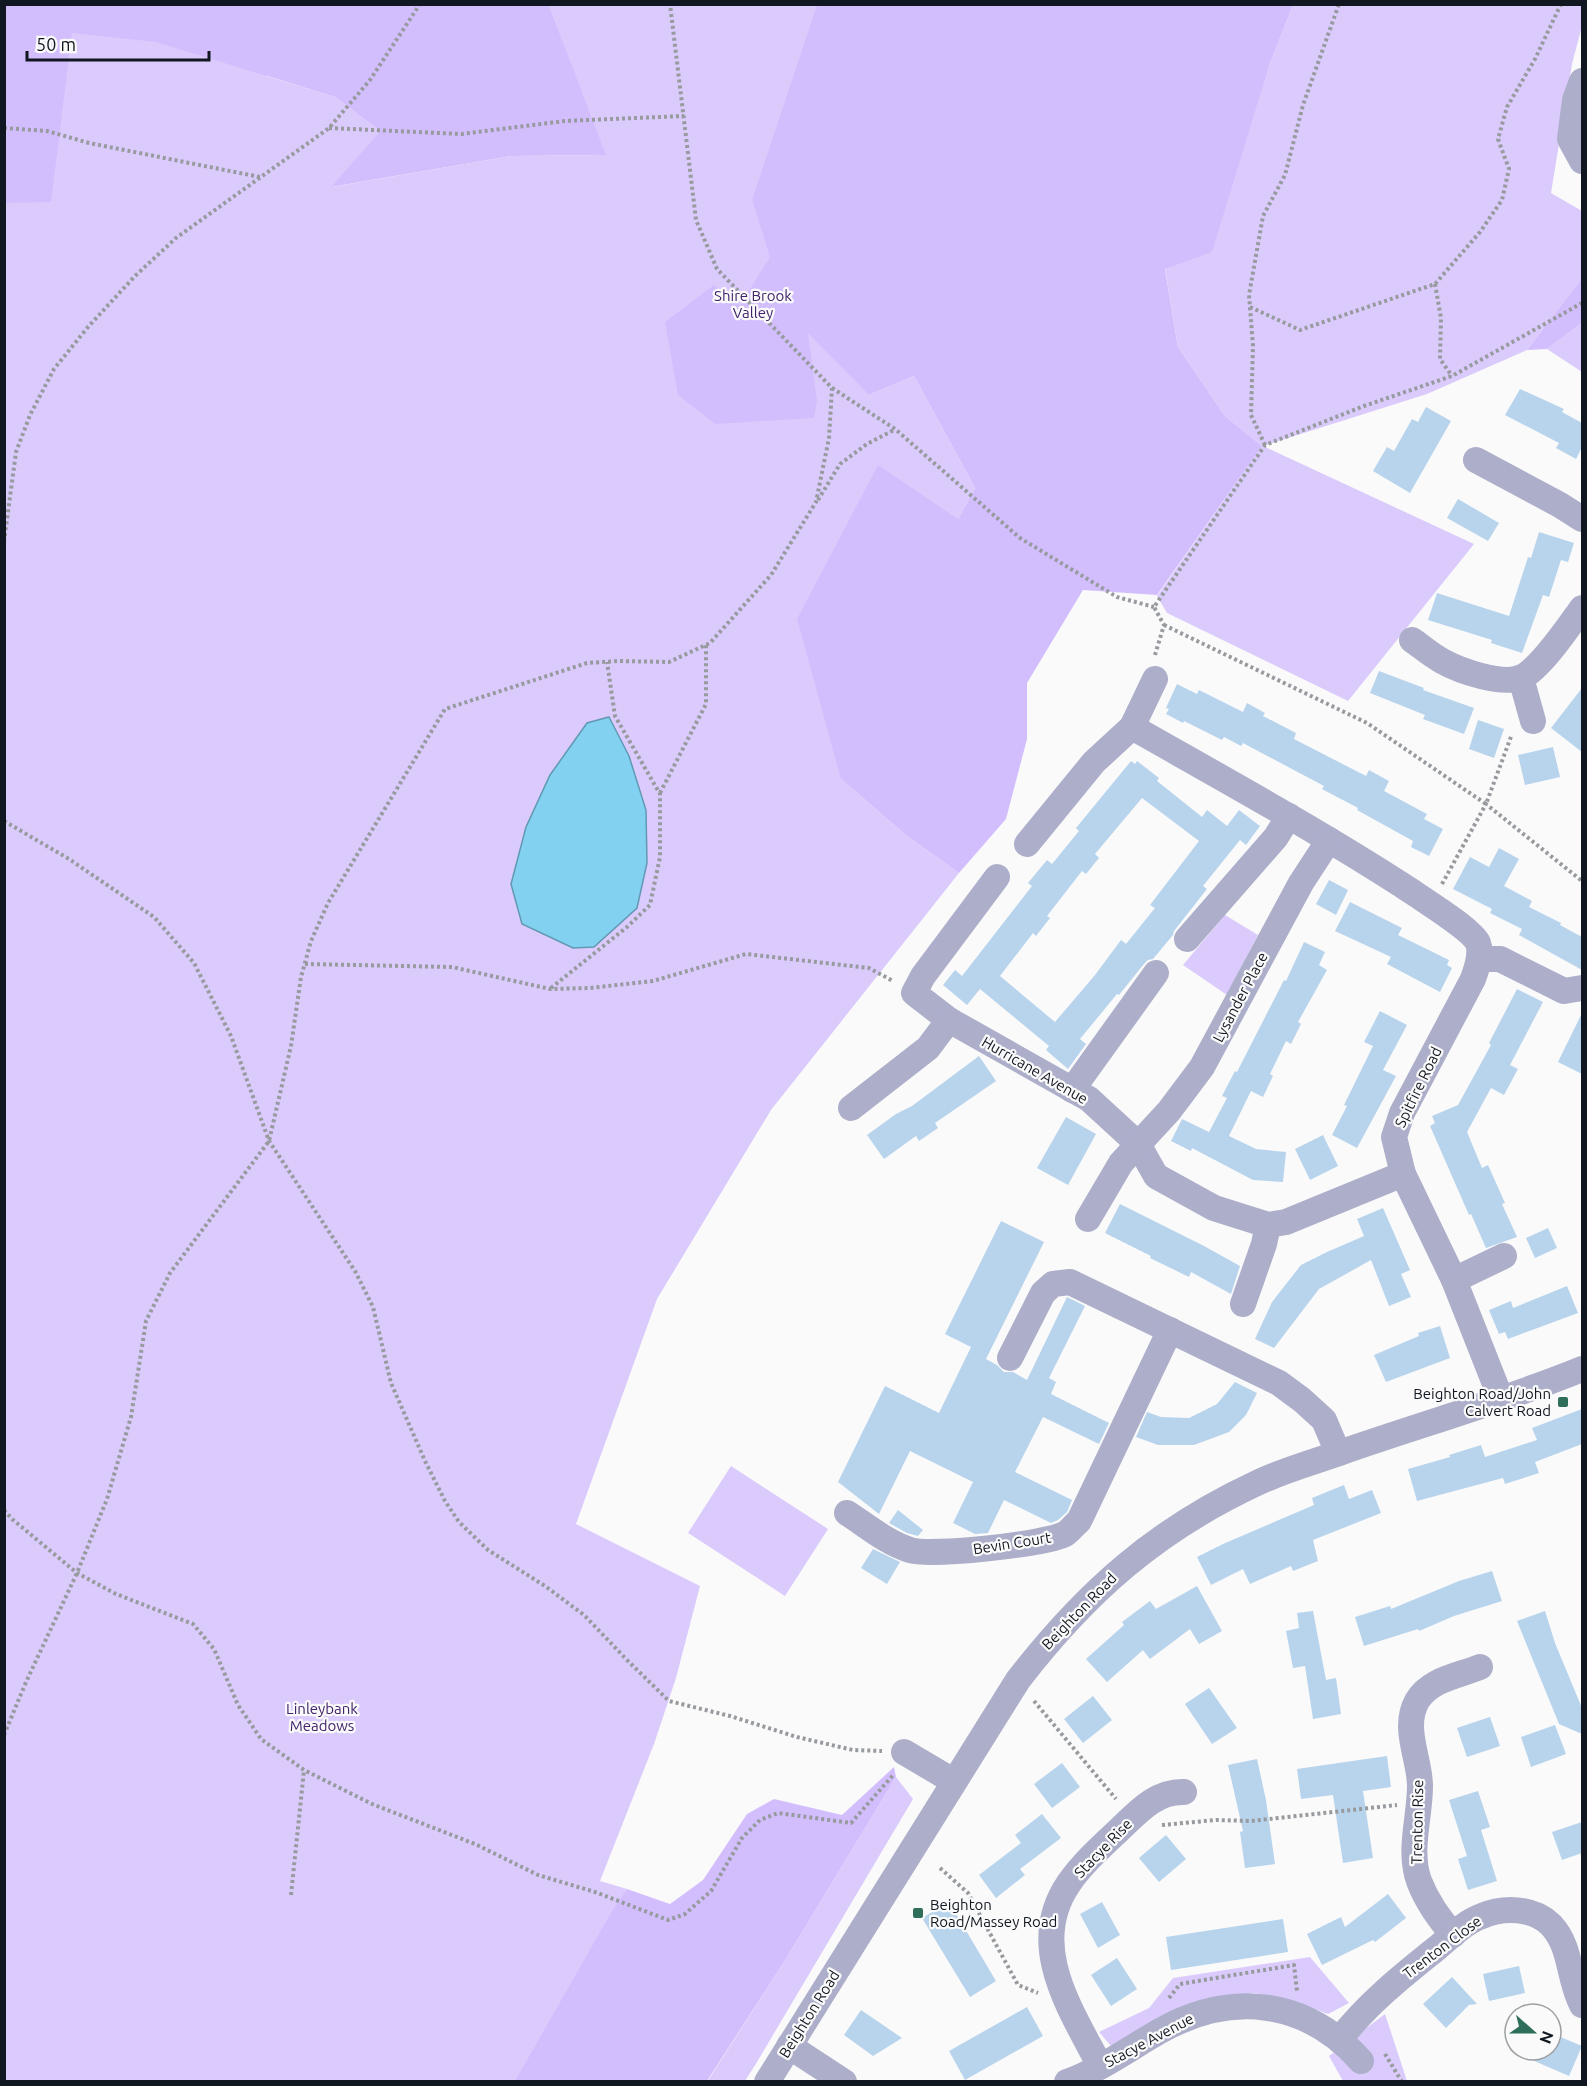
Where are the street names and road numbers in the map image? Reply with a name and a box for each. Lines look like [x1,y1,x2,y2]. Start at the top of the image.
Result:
street label: Lysander Place [1209,949,1271,1045]
street label: Hurricane Avenue [979,1033,1091,1107]
street label: Spitfire Road [1391,1044,1445,1130]
street label: Bevin Court [972,1528,1052,1558]
street label: Beighton Road [1038,1569,1120,1653]
street label: Trenton Rise [1408,1779,1426,1865]
street label: Stacye Rise [1071,1815,1135,1881]
street label: Trenton Close [1399,1912,1485,1982]
street label: Beighton Road [775,1967,843,2061]
street label: Stacye Avenue [1102,2009,1196,2071]

